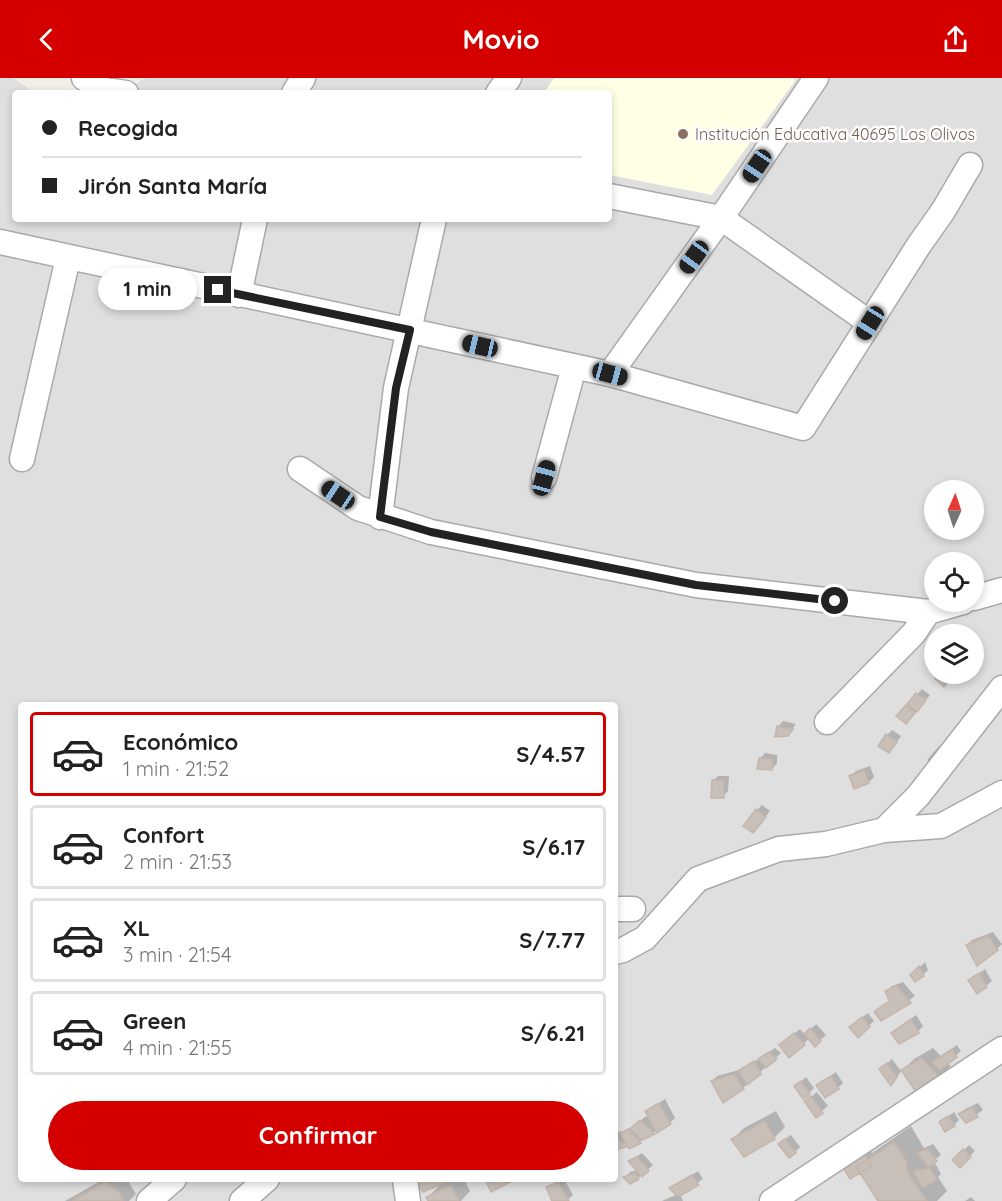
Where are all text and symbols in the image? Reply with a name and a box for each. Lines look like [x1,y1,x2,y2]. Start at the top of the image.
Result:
text: Movio [462,22,540,56]
icon: back [30,23,63,56]
icon: share [939,23,972,56]
text: Recogida [78,114,178,142]
place label: Institución Educativa 40695 Los Olivos [695,124,975,144]
marker: Institución Educativa 40695 Los Olivos [676,127,690,141]
car [739,146,775,186]
text: Jirón Santa María [78,172,267,200]
car [676,237,712,277]
callout: 1 min [98,269,197,311]
text: 1 min [123,276,172,301]
route end [204,276,231,303]
car [853,303,887,343]
car [460,333,500,359]
car [590,361,630,387]
car [531,458,557,498]
car [318,477,358,513]
north arrow [924,480,984,540]
map controls [924,480,984,684]
button: locate [924,552,984,612]
route start [821,587,848,614]
button: layers [924,624,984,684]
icon: car [51,727,105,781]
text: Económico [123,728,238,756]
text: S/4.57 [516,740,585,768]
text: 1 min · 21:52 [123,756,229,781]
icon: car [51,820,105,874]
text: Confort [123,821,205,849]
text: S/6.17 [522,833,585,861]
text: 2 min · 21:53 [123,849,232,874]
icon: car [51,913,105,967]
text: XL [123,914,150,942]
text: S/7.77 [519,926,585,954]
text: 3 min · 21:54 [123,942,232,967]
icon: car [51,1006,105,1060]
text: Green [123,1007,186,1035]
text: S/6.21 [521,1019,585,1047]
text: 4 min · 21:55 [123,1035,232,1060]
button: Confirmar [48,1101,588,1170]

